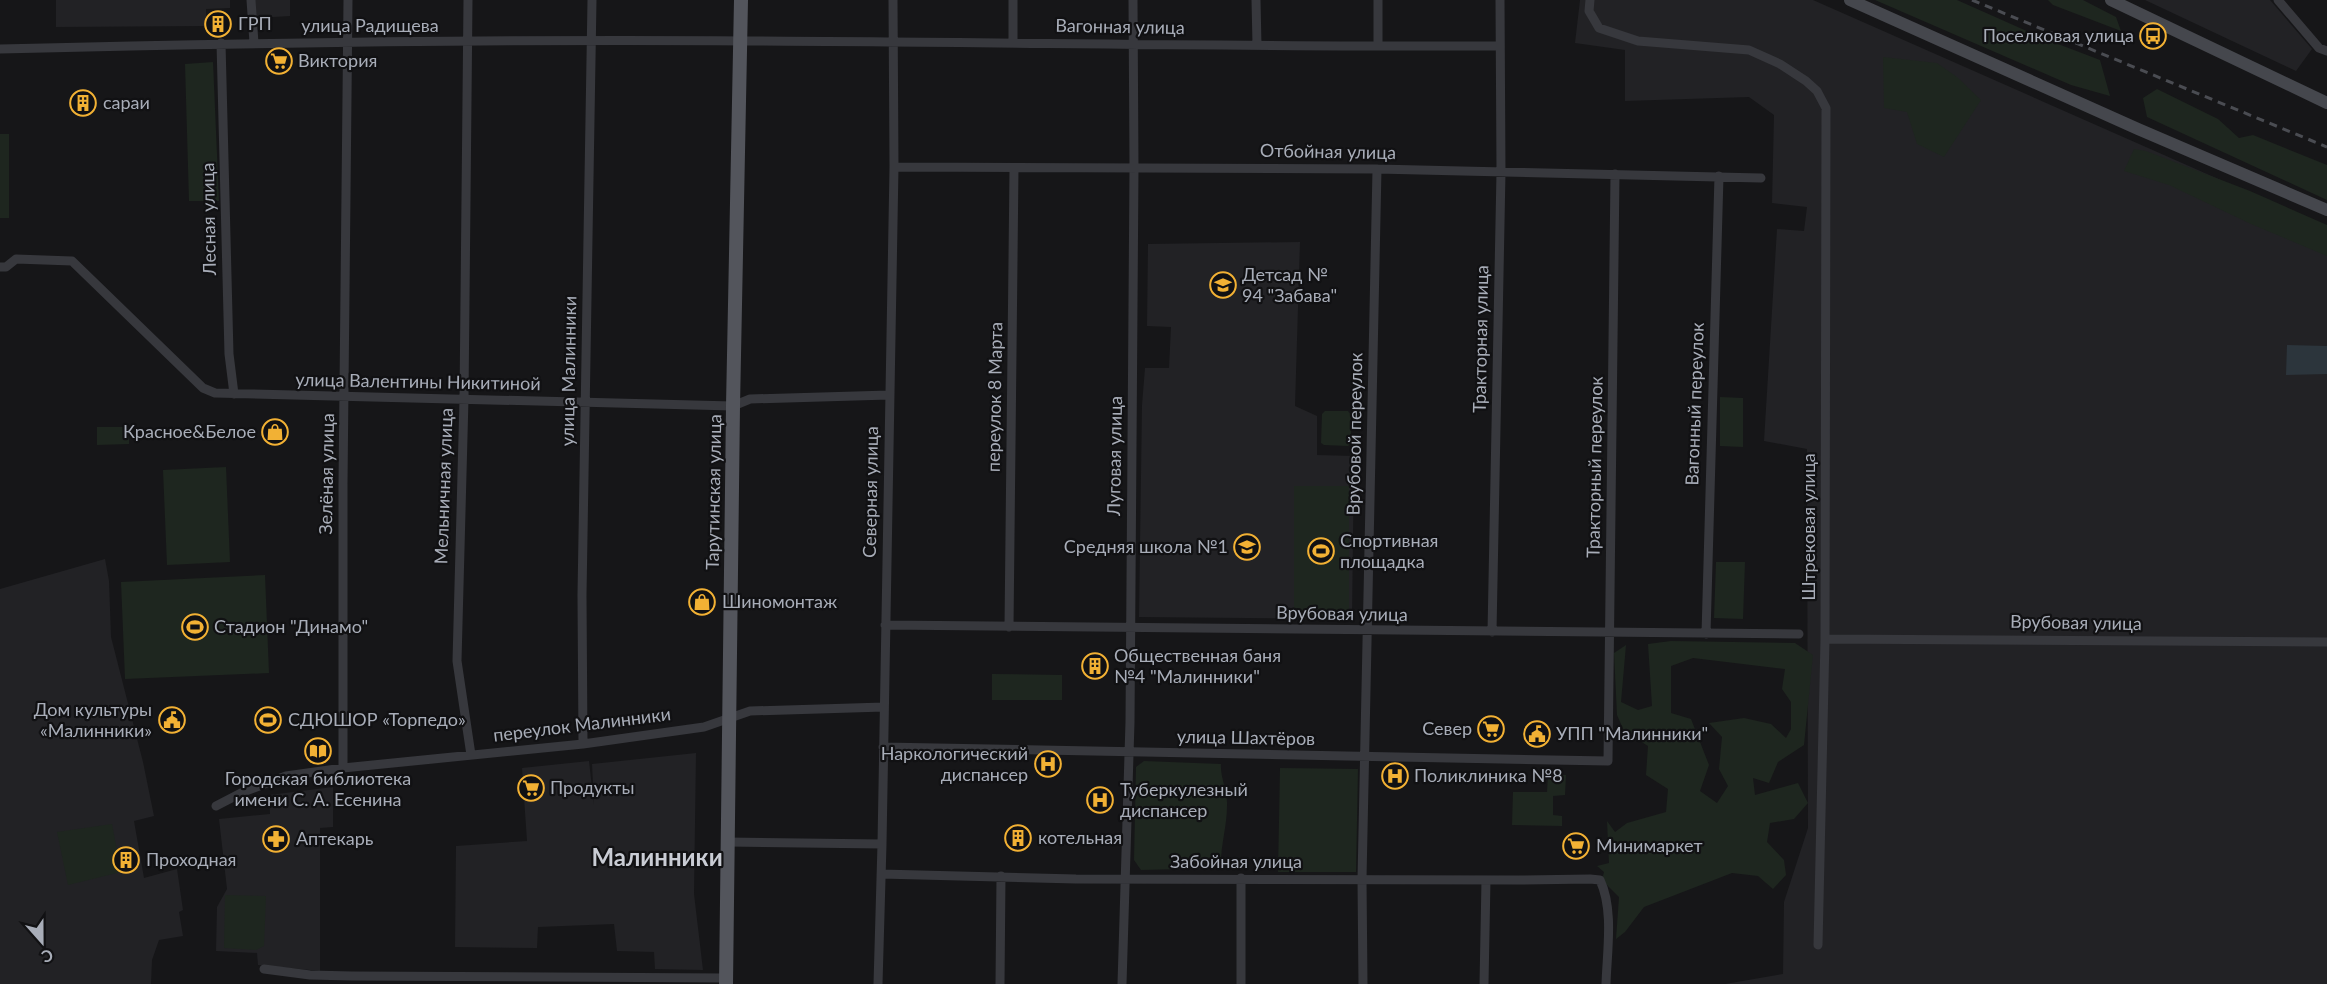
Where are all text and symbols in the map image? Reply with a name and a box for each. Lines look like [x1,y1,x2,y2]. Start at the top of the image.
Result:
building icon: ГРП [203,9,233,39]
place label: ГРП [238,12,272,34]
street label: улица Радищева [301,14,439,36]
street label: Вагонная улица [1055,14,1185,38]
bus stop icon: Поселковая улица [2138,21,2168,51]
place label: Поселковая улица [1983,24,2134,46]
supermarket icon: Виктория [264,46,294,76]
place label: Виктория [298,49,377,71]
building icon: сараи [68,88,98,118]
place label: сараи [103,91,150,113]
street label: Отбойная улица [1260,139,1396,163]
street label: Лесная улица [196,163,220,277]
place label: Детсад № 94 "Забава" [1242,263,1337,306]
street label: Тракторная улица [1468,265,1492,413]
school or university icon: Детсад № 94 "Забава" [1208,270,1238,300]
street label: улица Малинники [556,296,580,446]
street label: Вагонный переулок [1680,321,1708,486]
street label: переулок 8 Марта [982,322,1006,472]
street label: Врубовой переулок [1342,352,1366,516]
street label: улица Валентины Никитиной [295,368,541,394]
street label: Тракторный переулок [1581,375,1607,558]
street label: Луговая улица [1102,396,1126,517]
street label: Мельничная улица [429,407,457,565]
street label: Зелёная улица [314,413,338,535]
street label: Тарутинская улица [701,414,725,570]
shop icon: Красное&Белое [260,417,290,447]
place label: Красное&Белое [123,420,256,442]
street label: Северная улица [858,426,882,558]
street label: Штрековая улица [1797,453,1819,601]
place label: Спортивная площадка [1340,529,1439,572]
school or university icon: Средняя школа №1 [1232,532,1262,562]
place label: Средняя школа №1 [1064,535,1228,557]
sports icon: Спортивная площадка [1306,536,1336,566]
shop icon: Шиномонтаж [687,587,717,617]
place label: Шиномонтаж [722,590,837,612]
street label: Врубовая улица [1276,601,1408,625]
street label: Врубовая улица [2010,610,2142,634]
sports icon: Стадион "Динамо" [180,612,210,642]
place label: Стадион "Динамо" [214,615,368,637]
place label: Общественная баня №4 "Малинники" [1114,644,1281,687]
building icon: Общественная баня №4 "Малинники" [1080,651,1110,681]
place label: Дом культуры «Малинники» [34,698,152,741]
street label: переулок Малинники [492,702,672,746]
public building icon: Дом культуры «Малинники» [157,705,187,735]
sports icon: СДЮШОР «Торпедо» [253,705,283,735]
place label: СДЮШОР «Торпедо» [288,708,466,730]
supermarket icon: Север [1476,714,1506,744]
place label: Север [1422,717,1472,739]
public building icon: УПП "Малинники" [1522,719,1552,749]
place label: УПП "Малинники" [1556,722,1708,744]
street label: улица Шахтёров [1177,725,1315,749]
library icon: Городская библиотека имени С. А. Есенина [303,736,333,766]
place label: Наркологический диспансер [881,742,1028,785]
hospital icon: Наркологический диспансер [1033,749,1063,779]
hospital icon: Поликлиника №8 [1380,761,1410,791]
place label: Поликлиника №8 [1414,764,1563,786]
place label: Городская библиотека имени С. А. Есенина [225,767,411,810]
supermarket icon: Продукты [516,773,546,803]
place label: Продукты [550,776,634,798]
place label: Туберкулезный диспансер [1120,778,1248,821]
hospital icon: Туберкулезный диспансер [1085,785,1115,815]
building icon: котельная [1003,823,1033,853]
pharmacy icon: Аптекарь [261,824,291,854]
place label: котельная [1038,826,1122,848]
place label: Аптекарь [296,827,374,849]
supermarket icon: Минимаркет [1561,831,1591,861]
place label: Минимаркет [1596,834,1703,856]
district label: Малинники [591,842,723,871]
building icon: Проходная [111,845,141,875]
place label: Проходная [146,848,237,870]
street label: Забойная улица [1170,850,1302,872]
north arrow [12,912,72,972]
text: С [39,946,56,967]

